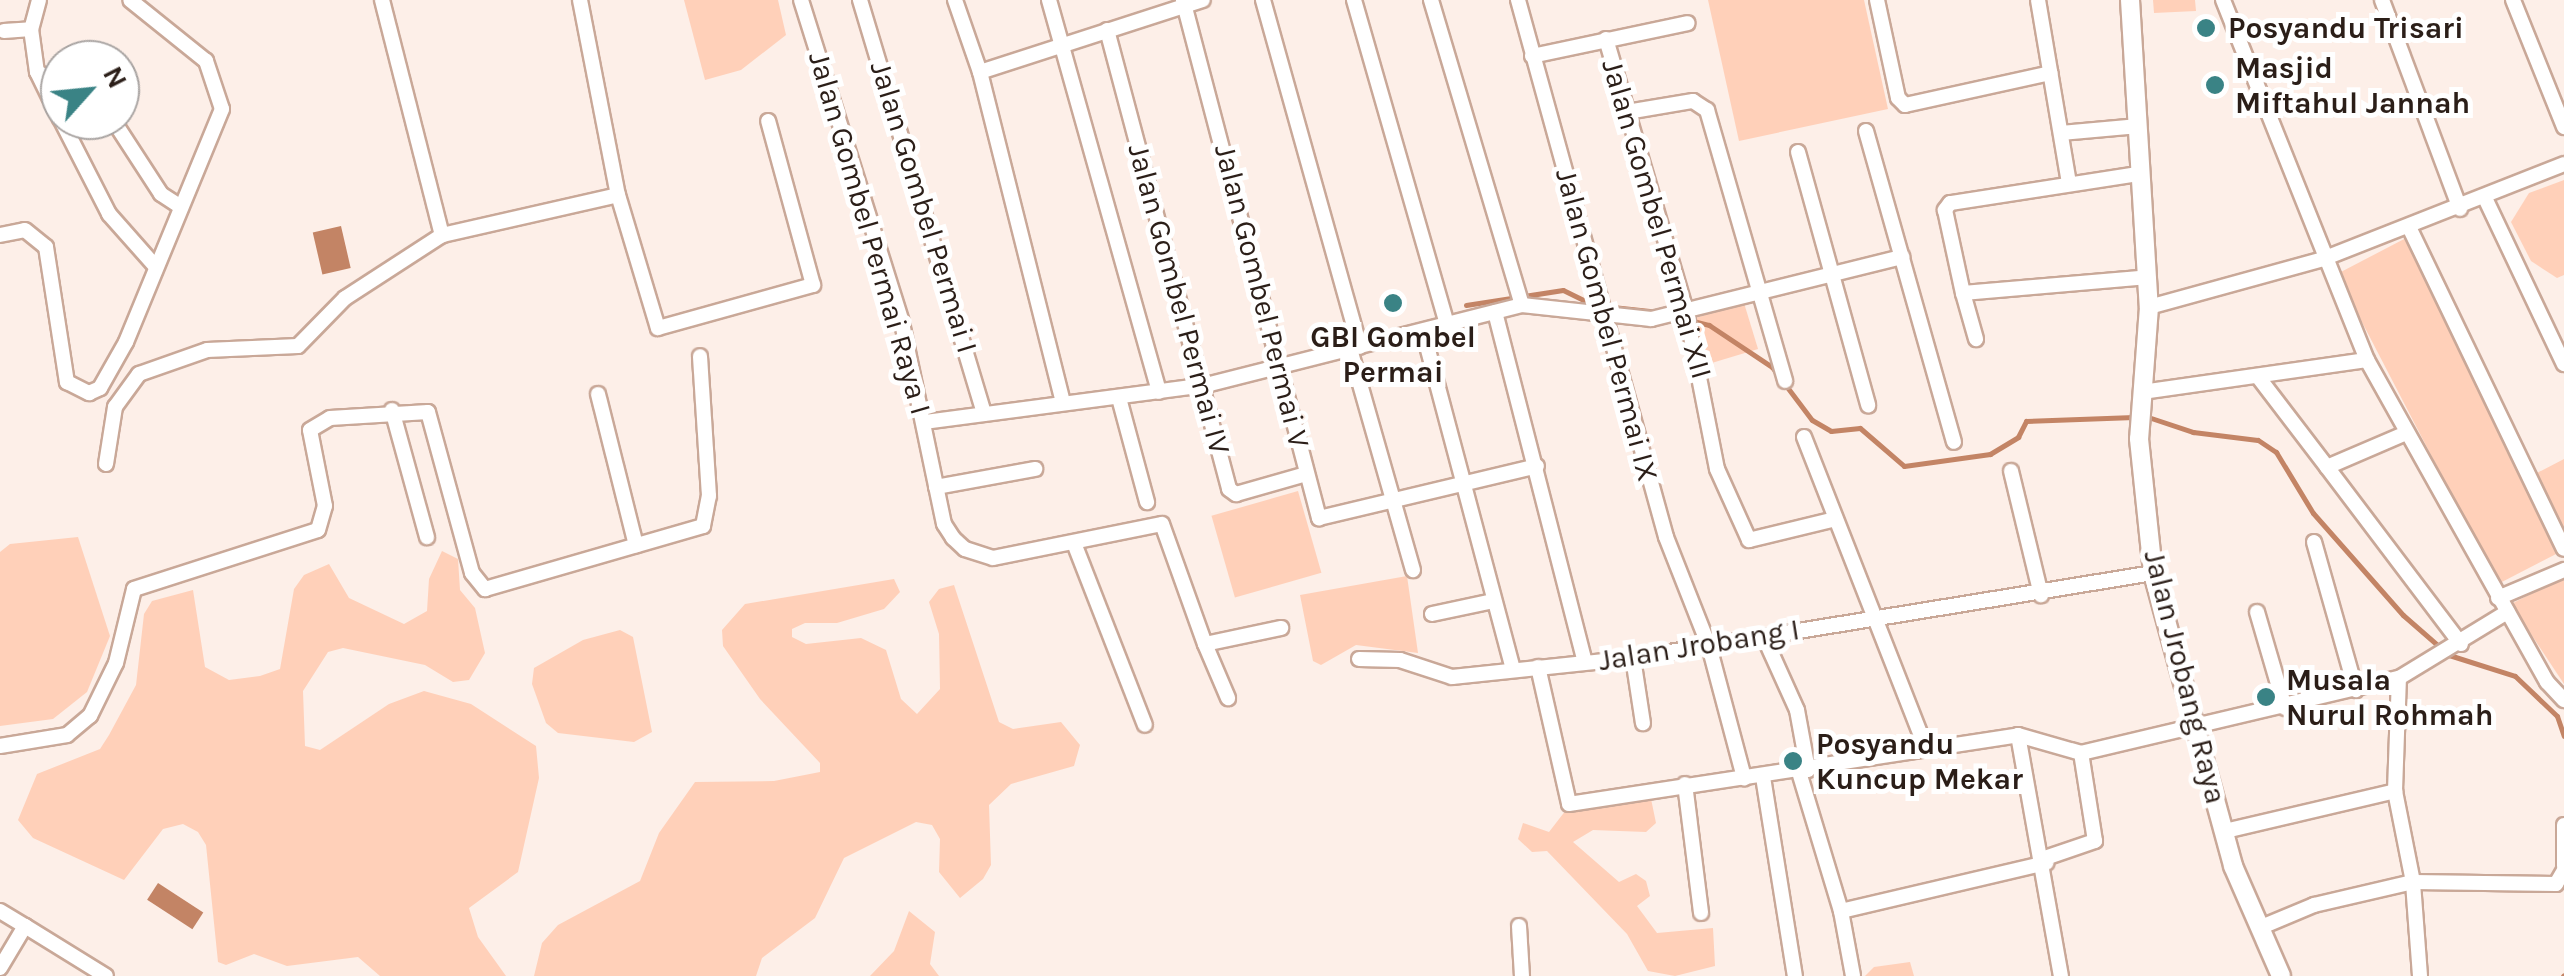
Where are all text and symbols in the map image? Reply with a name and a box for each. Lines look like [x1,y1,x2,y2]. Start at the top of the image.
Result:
place label: Posyandu Trisari [2228,10,2464,46]
marker: Posyandu Trisari [2193,15,2219,41]
north arrow [40,40,140,140]
street label: Jalan Gombel Permai Raya I [801,47,939,419]
place label: Masjid Miftahul Jannah [2235,50,2470,120]
street label: Jalan Gombel Permai XII [1594,55,1720,383]
street label: Jalan Gombel Permai I [862,57,986,357]
text: N [96,61,135,93]
marker: Masjid Miftahul Jannah [2204,74,2226,96]
street label: Jalan Gombel Permai IV [1120,140,1238,458]
street label: Jalan Gombel Permai V [1207,140,1317,452]
street label: Jalan Gombel Permai IX [1548,165,1666,485]
marker: GBI Gombel Permai [1382,292,1404,314]
place label: GBI Gombel Permai [1310,319,1476,390]
street label: Jalan Jrobang Raya [2136,547,2234,807]
street label: Jalan Jrobang I [1596,611,1802,679]
place label: Musala Nurul Rohmah [2286,662,2493,732]
marker: Musala Nurul Rohmah [2255,686,2277,708]
place label: Posyandu Kuncup Mekar [1816,726,2023,796]
marker: Posyandu Kuncup Mekar [1780,748,1806,774]

